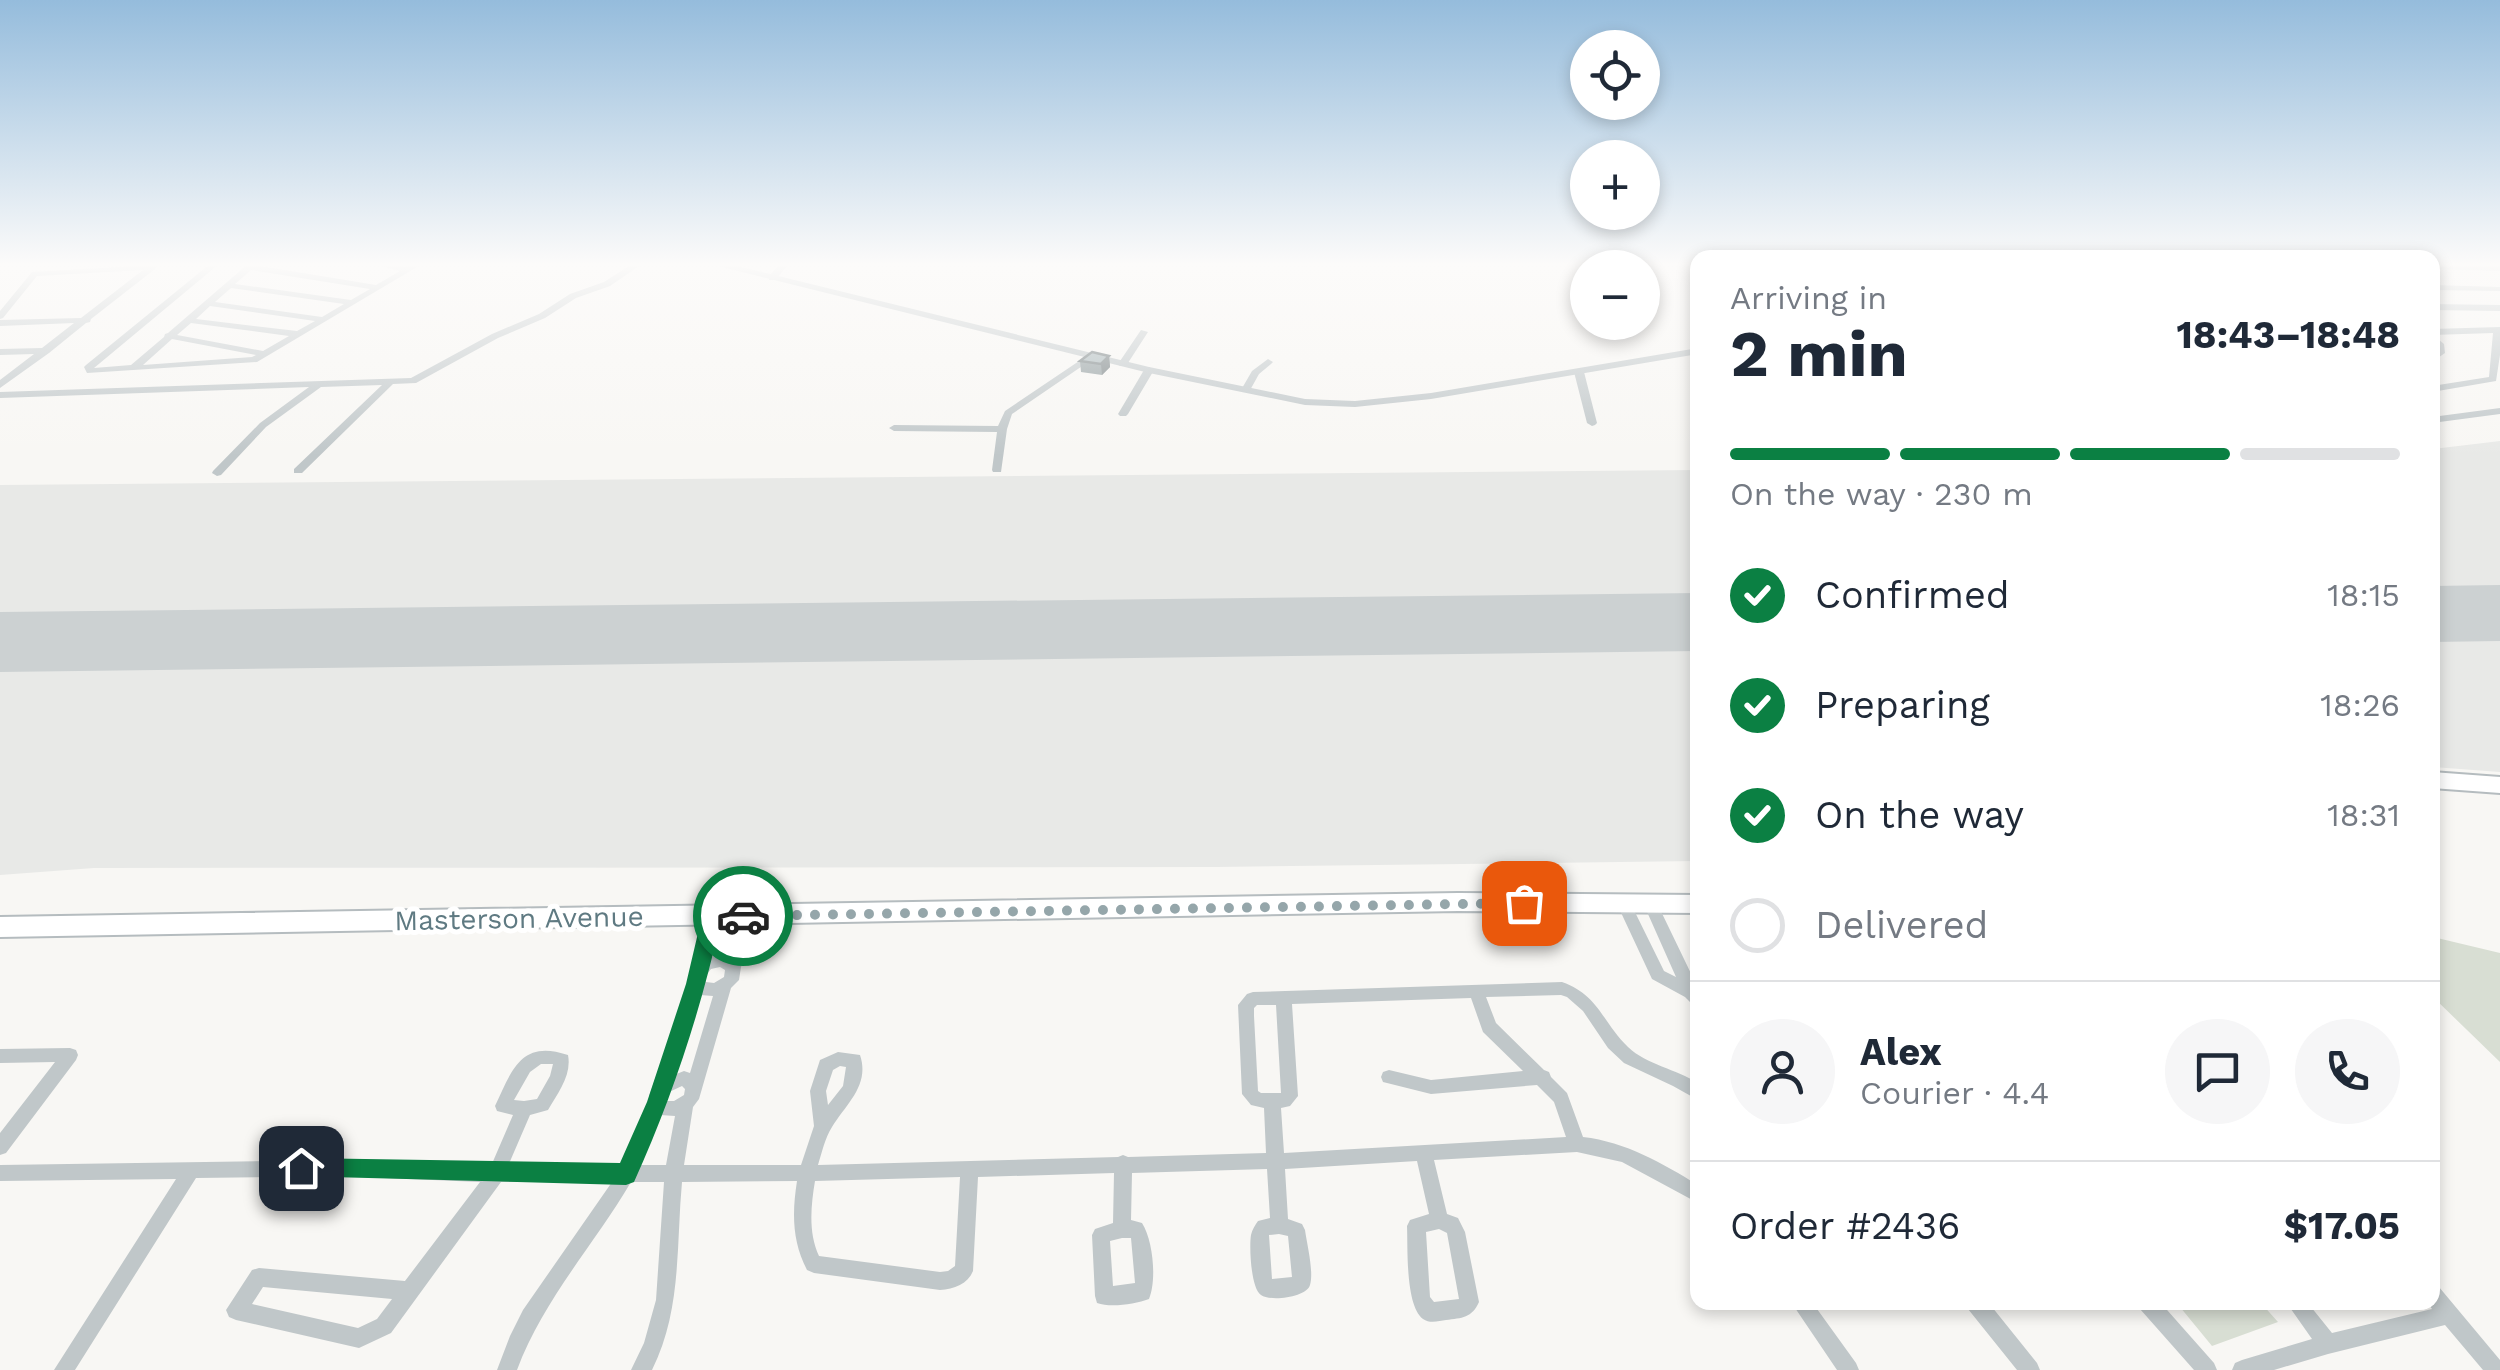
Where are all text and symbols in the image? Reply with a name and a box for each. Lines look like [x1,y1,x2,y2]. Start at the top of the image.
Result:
map controls [1570,30,1660,340]
button: locate [1570,30,1660,120]
button: + [1570,140,1660,230]
button: − [1570,250,1660,340]
text: Arriving in [1730,279,1887,317]
text: 18:43–18:48 [2176,313,2400,357]
text: 2 min [1730,316,1908,392]
text: On the way · 230 m [1730,475,2033,513]
icon: check [1730,568,1785,623]
text: Confirmed [1815,573,2010,617]
text: 18:15 [2327,576,2400,614]
icon: check [1730,678,1785,733]
text: Preparing [1815,683,1990,727]
text: 18:26 [2320,686,2400,724]
icon: check [1730,788,1785,843]
text: On the way [1815,793,2024,837]
text: 18:31 [2327,796,2400,834]
pin [1482,861,1567,946]
courier [693,866,793,966]
icon: bag [1497,876,1552,931]
icon: car [716,889,771,944]
street label: Masterson Avenue [394,900,644,937]
text: Delivered [1815,903,1988,947]
button: person [1730,1019,1835,1124]
button: chat [2165,1019,2270,1124]
button: phone [2295,1019,2400,1124]
text: Alex [1860,1030,1942,1074]
text: Courier · 4.4 [1860,1074,2049,1112]
pin [259,1126,344,1211]
icon: home [274,1141,329,1196]
text: Order #2436 [1730,1204,1960,1248]
text: $17.05 [2284,1204,2400,1248]

